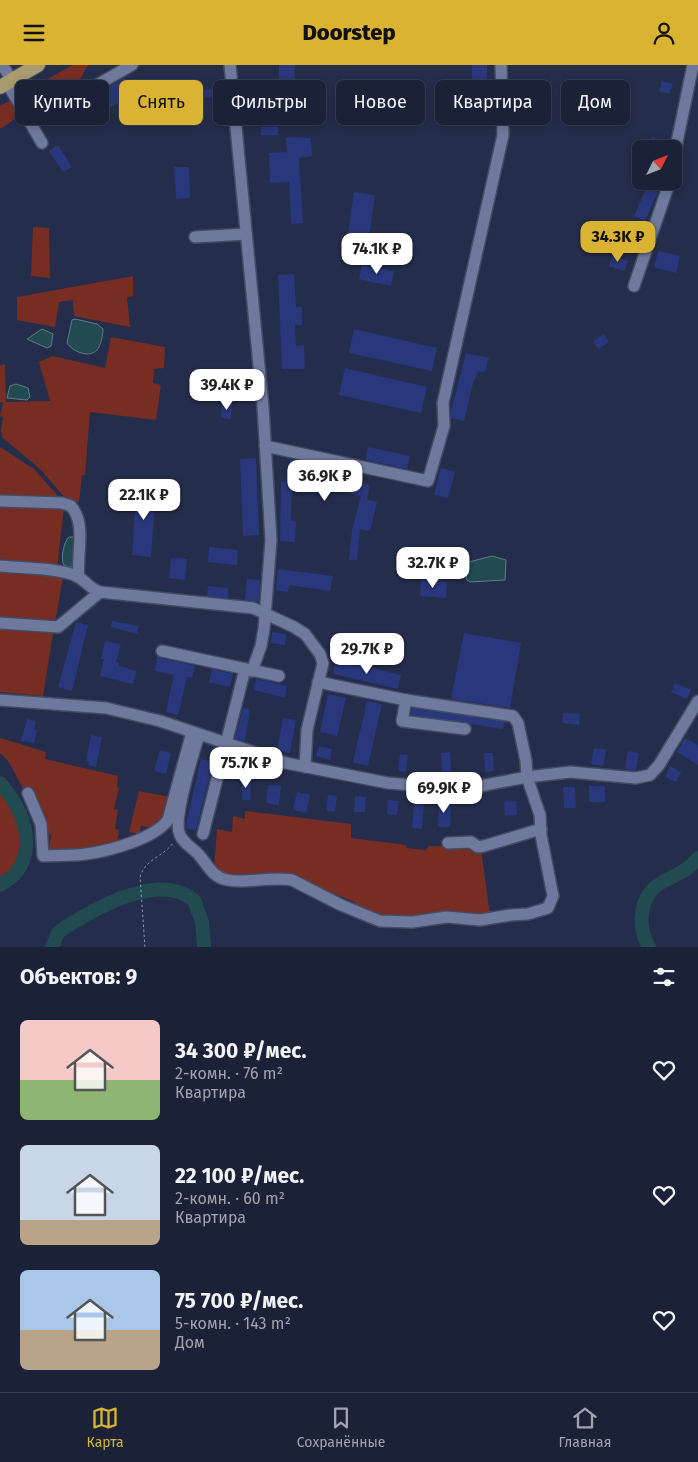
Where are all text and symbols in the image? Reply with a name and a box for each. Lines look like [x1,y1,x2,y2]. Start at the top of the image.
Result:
icon: menu [20,19,48,47]
text: Doorstep [302,19,396,46]
icon: person [650,19,678,47]
chip: Купить [15,80,109,125]
chip: Снять [119,80,203,125]
chip: Фильтры [213,80,326,125]
chip: Новое [336,80,425,125]
chip: Квартира [435,80,551,125]
chip: Дом [561,80,630,125]
north arrow [632,140,682,190]
map controls [632,140,682,190]
pin: 34.3K ₽ [572,221,664,263]
text: 34.3K ₽ [591,227,645,246]
pin: 74.1K ₽ [331,233,423,275]
text: 74.1K ₽ [353,239,402,258]
pin: 39.4K ₽ [181,369,273,411]
text: 39.4K ₽ [200,375,254,394]
pin: 36.9K ₽ [279,459,371,502]
text: 36.9K ₽ [298,466,352,485]
pin: 22.1K ₽ [98,479,190,521]
text: 22.1K ₽ [119,485,169,504]
pin: 32.7K ₽ [387,547,479,589]
text: 32.7K ₽ [407,553,459,572]
pin: 29.7K ₽ [321,633,413,675]
text: 29.7K ₽ [341,639,393,658]
pin: 75.7K ₽ [200,747,292,789]
text: 75.7K ₽ [221,753,271,772]
pin: 69.9K ₽ [398,771,490,814]
text: 69.9K ₽ [417,778,471,797]
icon: filters [650,963,678,991]
text: Объектов: 9 [20,964,137,990]
text: 34 300 ₽/мес. [175,1038,307,1064]
icon: home [60,1040,120,1100]
icon: heart [650,1056,678,1084]
text: 2-комн. · 76 m² [175,1064,283,1083]
text: Квартира [175,1083,246,1102]
text: 22 100 ₽/мес. [175,1163,304,1189]
icon: home [60,1165,120,1225]
icon: heart [650,1181,678,1209]
text: 2-комн. · 60 m² [175,1189,285,1208]
text: Квартира [175,1208,246,1227]
text: 75 700 ₽/мес. [175,1288,303,1314]
icon: home [60,1290,120,1350]
icon: heart [650,1306,678,1334]
text: 5-комн. · 143 m² [175,1314,291,1333]
text: Дом [175,1333,205,1352]
tab: Карта [87,1404,124,1451]
tab: Сохранённые [297,1404,385,1451]
tab: Главная [559,1404,611,1451]

